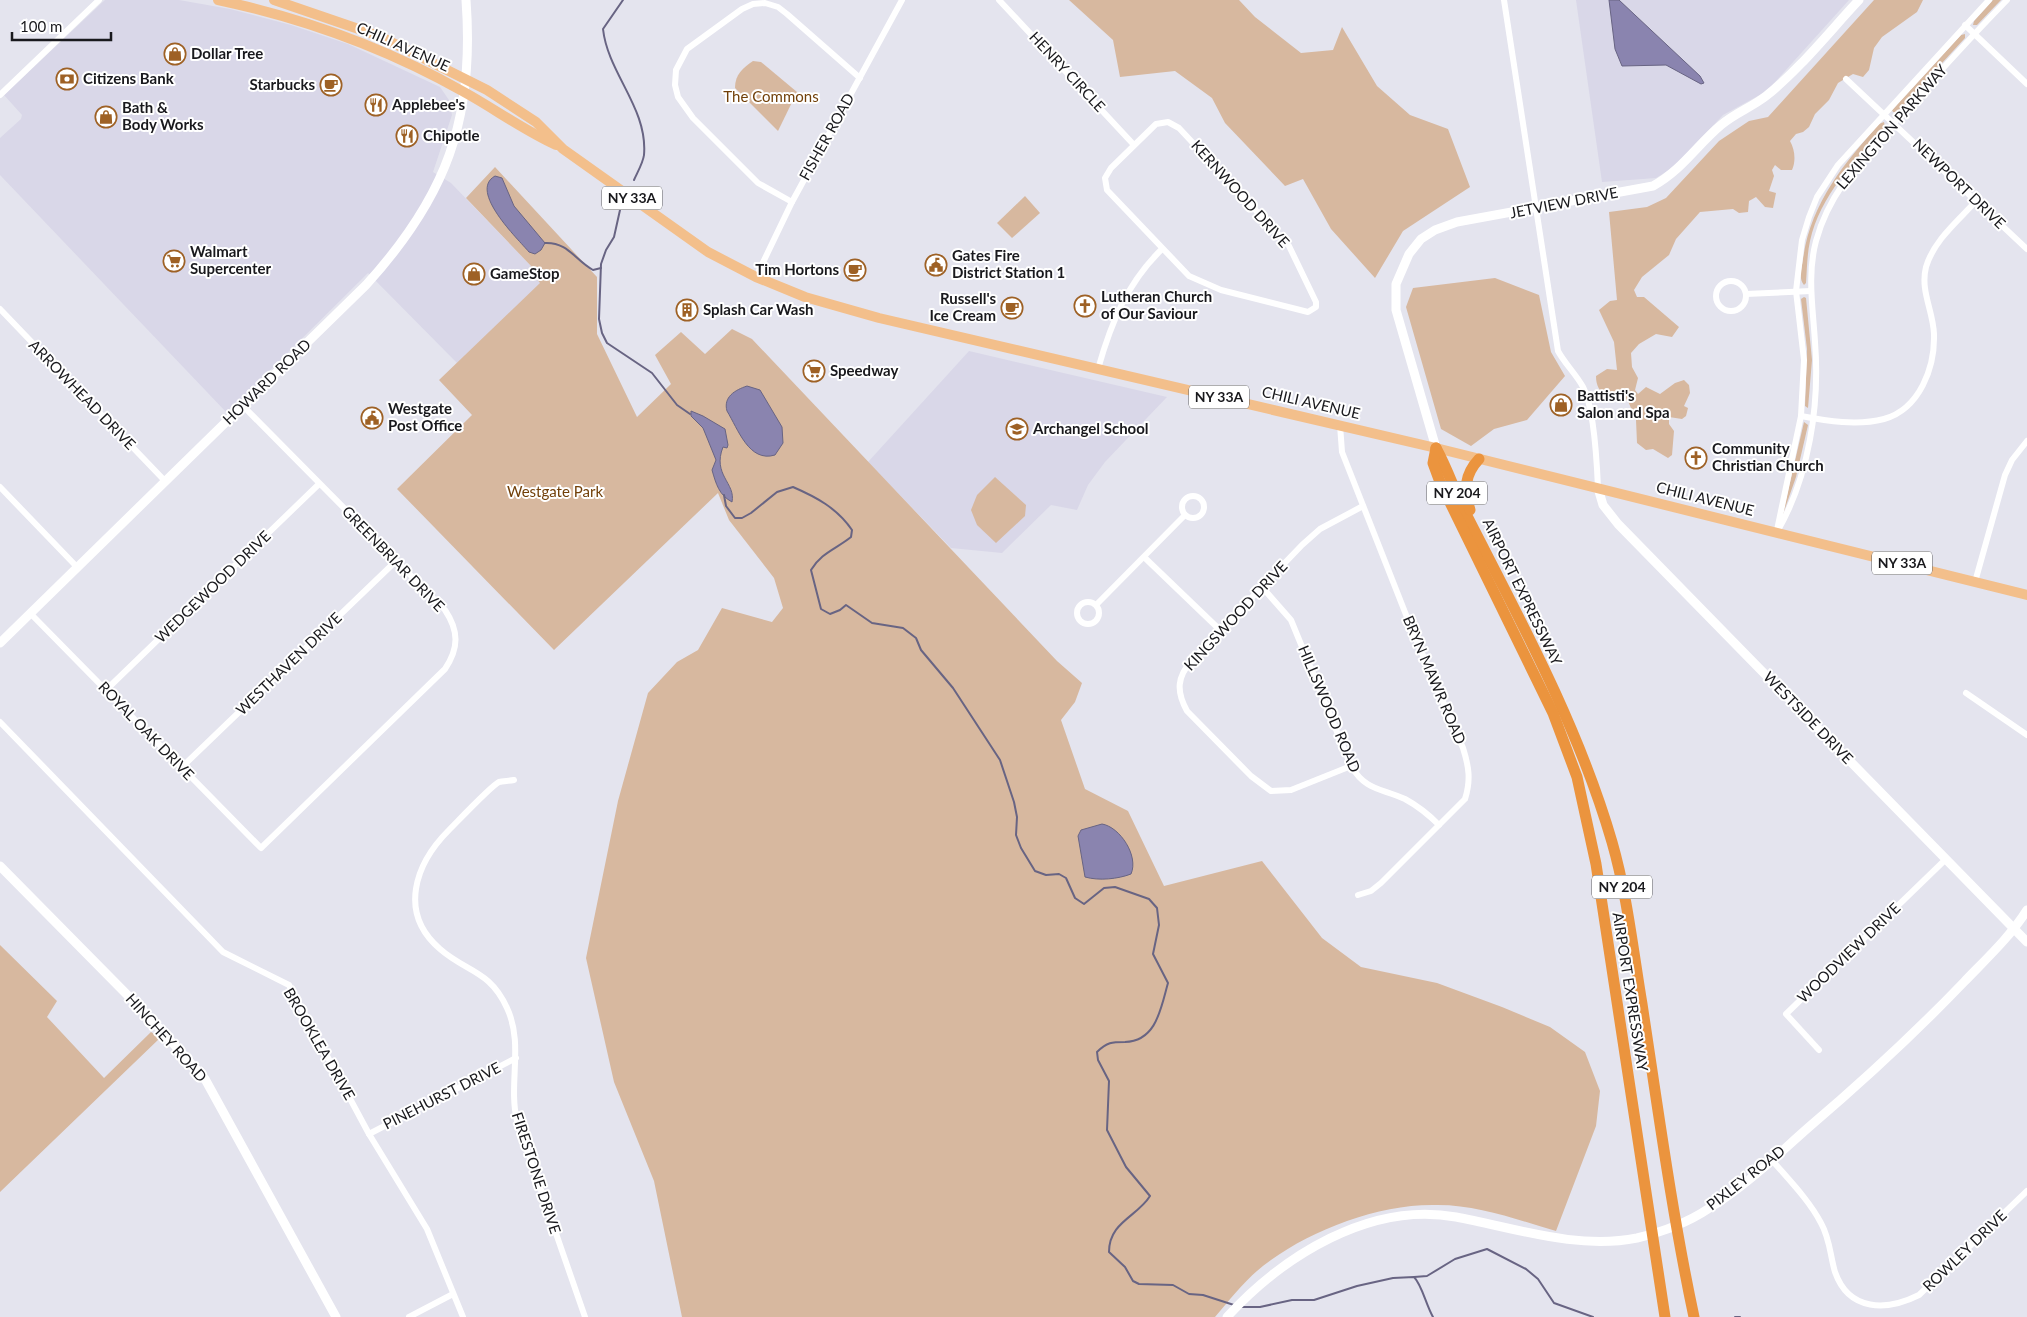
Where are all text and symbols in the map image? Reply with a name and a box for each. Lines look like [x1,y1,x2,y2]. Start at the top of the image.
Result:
scale bar [12,10,111,42]
text: 100 m [20,17,62,35]
street label: CHILI AVENUE [354,17,453,75]
street label: HENRY CIRCLE [1026,27,1109,115]
shop icon: Dollar Tree [163,42,187,66]
place label: Dollar Tree [191,44,263,62]
street label: LEXINGTON PARKWAY [1832,60,1951,192]
bank icon: Citizens Bank [55,67,79,91]
place label: Citizens Bank [83,69,175,87]
cafe icon: Starbucks [319,73,343,97]
place label: Starbucks [250,75,315,93]
park label: The Commons [723,87,819,105]
street label: FISHER ROAD [795,90,857,183]
restaurant icon: Applebee's [364,93,388,117]
place label: Applebee's [391,95,465,113]
place label: Bath & Body Works [122,98,204,133]
shop icon: Bath & Body Works [94,105,118,129]
restaurant icon: Chipotle [395,124,419,148]
place label: Chipotle [423,126,480,144]
street label: NEWPORT DRIVE [1910,135,2010,232]
street label: KERNWOOD DRIVE [1188,136,1294,251]
street label: JETVIEW DRIVE [1508,183,1619,221]
road number: NY 33A [602,187,662,210]
place label: Walmart Supercenter [190,242,271,277]
place label: Gates Fire District Station 1 [952,246,1065,281]
supermarket icon: Walmart Supercenter [162,249,186,273]
public building icon: Gates Fire District Station 1 [924,253,948,277]
cafe icon: Tim Hortons [843,258,867,282]
place label: Tim Hortons [755,260,839,278]
shop icon: GameStop [462,262,486,286]
place label: GameStop [490,264,559,282]
place label: Lutheran Church of Our Saviour [1101,287,1212,322]
place label: Russell's Ice Cream [930,289,996,324]
church icon: Lutheran Church of Our Saviour [1073,294,1097,318]
cafe icon: Russell's Ice Cream [1000,296,1024,320]
building icon: Splash Car Wash [675,298,699,322]
place label: Splash Car Wash [703,300,814,318]
street label: HOWARD ROAD [218,335,314,428]
street label: ARROWHEAD DRIVE [26,336,140,453]
supermarket icon: Speedway [802,359,826,383]
place label: Speedway [830,361,898,379]
street label: CHILI AVENUE [1260,382,1362,422]
road number: NY 33A [1189,386,1249,408]
place label: Battisti's Salon and Spa [1577,386,1670,421]
shop icon: Battisti's Salon and Spa [1549,393,1573,417]
place label: Westgate Post Office [388,399,462,434]
public building icon: Westgate Post Office [360,406,384,430]
school or university icon: Archangel School [1005,417,1029,441]
place label: Archangel School [1032,419,1149,437]
place label: Community Christian Church [1712,439,1824,474]
church icon: Community Christian Church [1684,446,1708,470]
street label: CHILI AVENUE [1654,477,1756,519]
park label: Westgate Park [507,482,603,500]
road number: NY 204 [1427,482,1487,504]
street label: GREENBRIAR DRIVE [339,502,449,615]
street label: AIRPORT EXPRESSWAY [1479,515,1567,668]
street label: WEDGEWOOD DRIVE [151,526,274,646]
road number: NY 33A [1872,552,1932,574]
street label: KINGSWOOD DRIVE [1180,557,1291,674]
street label: WESTHAVEN DRIVE [232,608,345,718]
street label: BRYN MAWR ROAD [1400,613,1470,747]
street label: HILLSWOOD ROAD [1295,642,1365,775]
street label: WESTSIDE DRIVE [1760,667,1857,767]
street label: ROYAL OAK DRIVE [95,677,198,783]
road number: NY 204 [1592,876,1652,899]
street label: WOODVIEW DRIVE [1793,898,1904,1006]
street label: AIRPORT EXPRESSWAY [1609,911,1653,1073]
street label: BROOKLEA DRIVE [280,984,359,1103]
street label: HINCHEY ROAD [122,990,211,1085]
street label: PINEHURST DRIVE [380,1058,503,1133]
street label: FIRESTONE DRIVE [509,1109,565,1236]
street label: PIXLEY ROAD [1703,1141,1788,1213]
street label: ROWLEY DRIVE [1919,1206,2010,1295]

